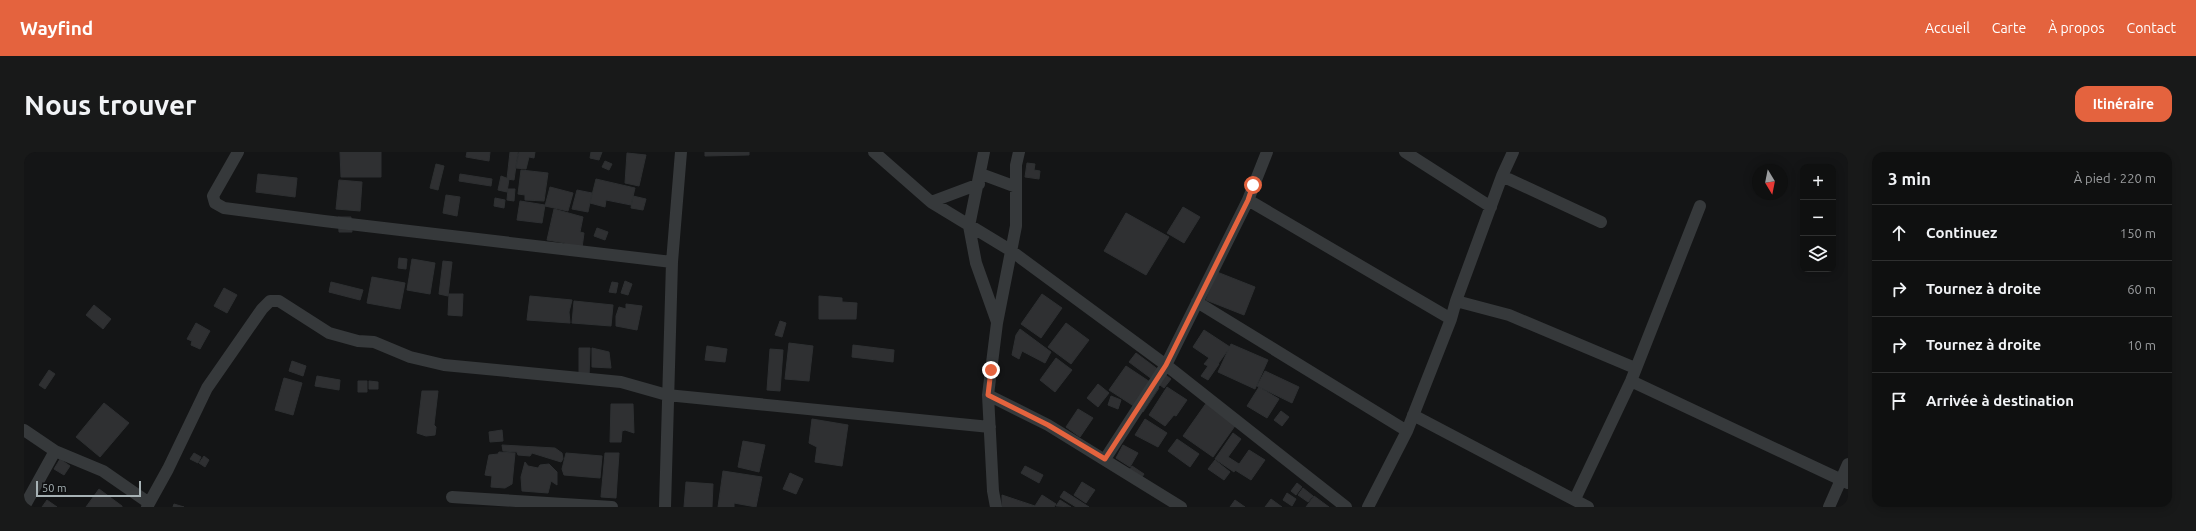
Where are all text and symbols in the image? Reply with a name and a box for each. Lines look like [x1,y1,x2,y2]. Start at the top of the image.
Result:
text: Wayfind [20,17,93,39]
text: Accueil [1925,20,1970,36]
text: Carte [1992,20,2026,36]
text: À propos [2048,20,2105,36]
text: Contact [2127,20,2176,36]
button: Itinéraire [2075,86,2172,122]
text: Nous trouver [24,89,197,120]
north arrow [1752,164,1788,200]
map controls [1800,164,1836,272]
button: + [1800,164,1836,200]
text: 3 min [1888,169,1931,188]
text: À pied · 220 m [2074,171,2156,185]
route start [1244,176,1262,194]
button: − [1800,200,1836,236]
icon: ahead [1888,222,1910,244]
text: Continuez [1926,224,1997,241]
text: 150 m [2120,226,2156,240]
button: layers [1800,236,1836,272]
icon: right [1888,278,1910,300]
text: Tournez à droite [1926,280,2041,297]
text: 60 m [2127,282,2156,296]
icon: right [1888,334,1910,356]
text: Tournez à droite [1926,336,2041,353]
text: 10 m [2127,338,2156,352]
route end [982,361,1000,379]
icon: arrive [1888,390,1910,412]
text: Arrivée à destination [1926,392,2074,409]
scale bar [36,479,141,498]
text: 50 m [42,482,66,494]

